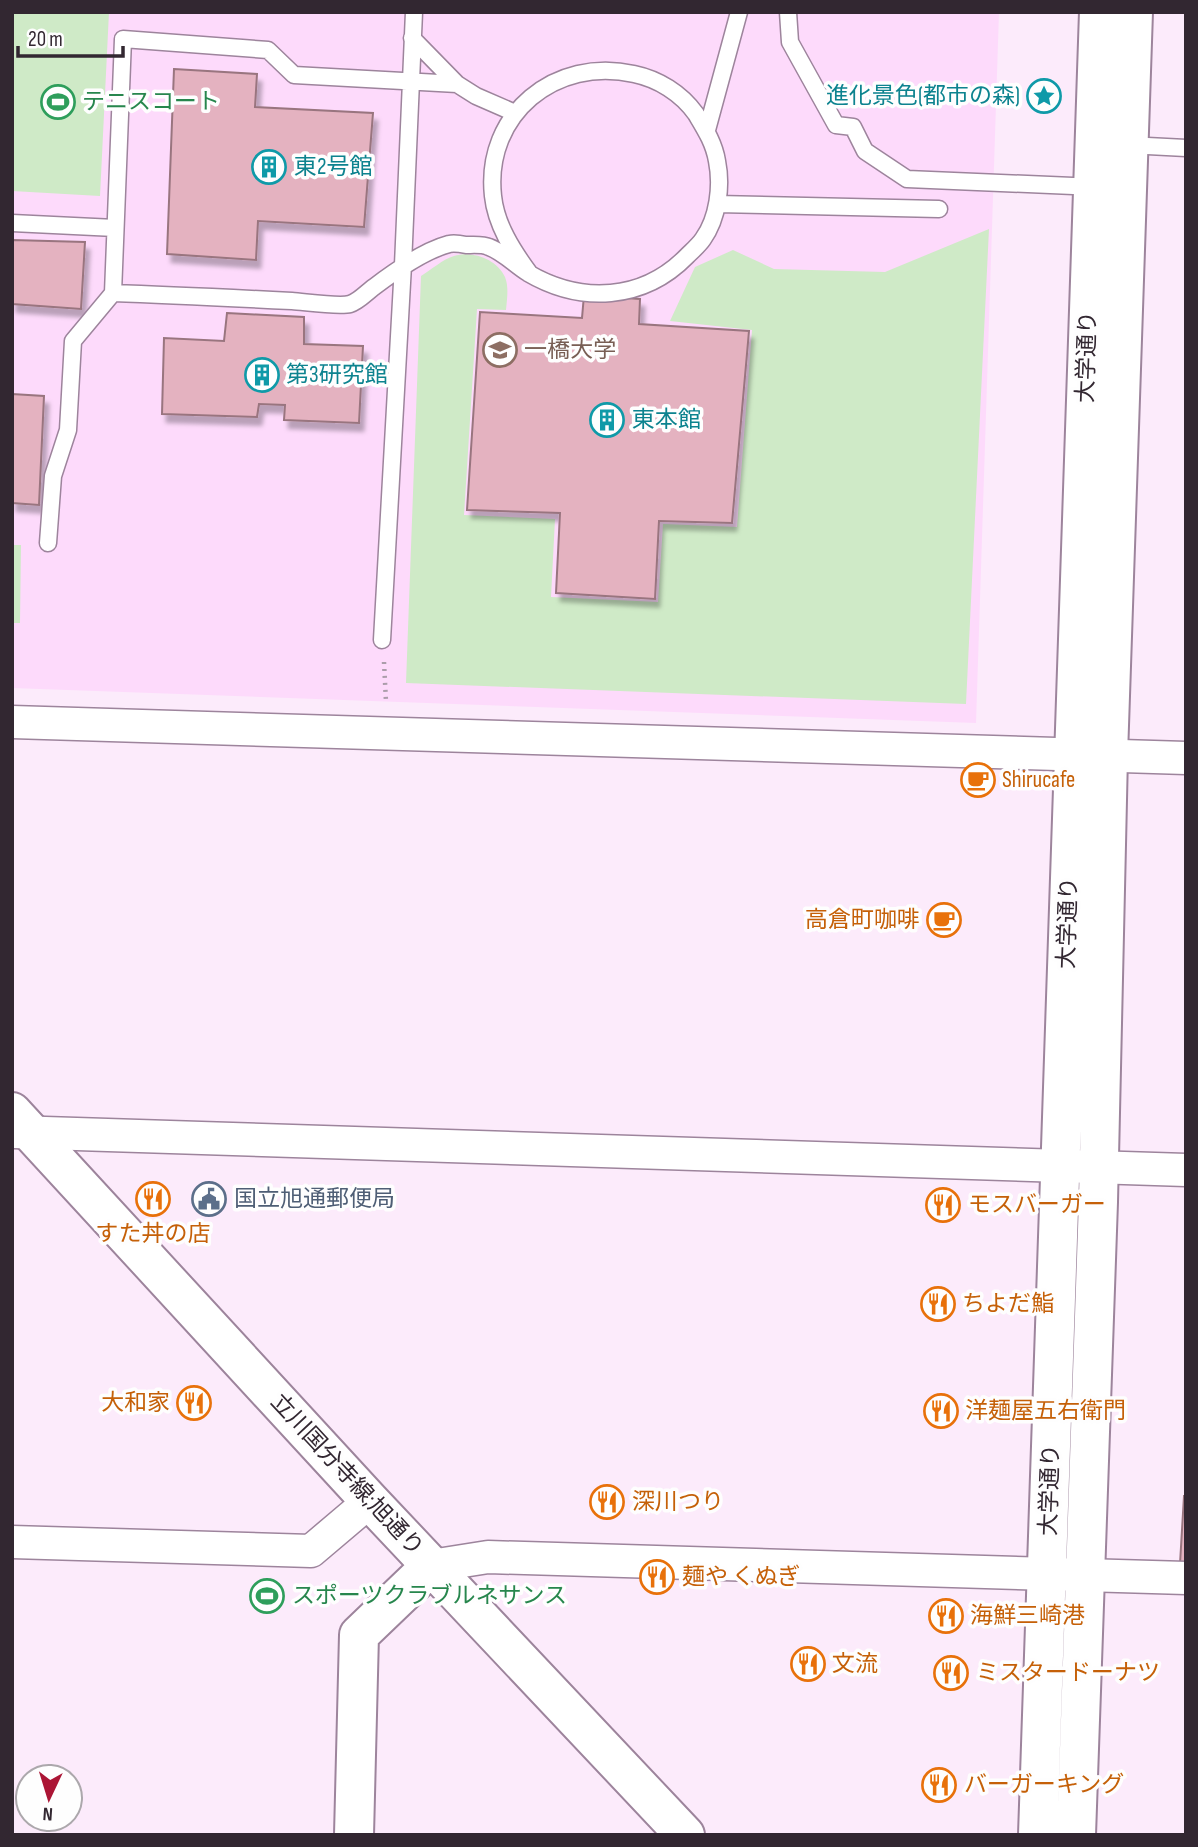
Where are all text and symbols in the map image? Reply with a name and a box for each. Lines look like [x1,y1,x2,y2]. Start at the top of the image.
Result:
scale bar [18,14,122,58]
text: 20 m [28,27,63,52]
place icon: 進化景色(都市の森) [1025,77,1063,115]
place label: 進化景色(都市の森) [826,82,1020,110]
sports icon: テニスコート [39,83,77,121]
place label: テニスコート [82,88,220,116]
building icon: 東2号館 [250,148,288,186]
place label: 東2号館 [294,153,372,181]
street label: 大学通り [1071,311,1103,403]
school or university icon: 一橋大学 [481,331,519,369]
place label: 一橋大学 [524,336,616,364]
building icon: 第3研究館 [243,356,281,394]
place label: 第3研究館 [286,361,388,389]
building icon: 東本館 [588,401,626,439]
place label: 東本館 [632,406,701,434]
cafe icon: Shirucafe [959,761,997,799]
place label: Shirucafe [1002,766,1075,794]
street label: 大学通り [1052,877,1084,969]
cafe icon: 高倉町咖啡 [925,901,963,939]
place label: 高倉町咖啡 [805,906,920,934]
restaurant icon: すた丼の店 [134,1180,172,1218]
public building icon: 国立旭通郵便局 [190,1180,228,1218]
place label: 国立旭通郵便局 [234,1185,395,1213]
restaurant icon: モスバーガー [924,1186,962,1224]
place label: モスバーガー [968,1191,1106,1219]
place label: すた丼の店 [96,1220,211,1248]
restaurant icon: ちよだ鮨 [919,1285,957,1323]
place label: ちよだ鮨 [962,1290,1054,1318]
restaurant icon: 大和家 [175,1384,213,1422]
street label: 立川国分寺線;旭通り [265,1388,429,1562]
place label: 大和家 [101,1389,170,1417]
restaurant icon: 洋麺屋五右衛門 [922,1392,960,1430]
place label: 洋麺屋五右衛門 [965,1397,1126,1425]
street label: 大学通り [1034,1444,1066,1536]
restaurant icon: 深川つり [588,1483,626,1521]
place label: 深川つり [632,1488,724,1516]
restaurant icon: 麺や くぬぎ [638,1558,676,1596]
place label: 麺や くぬぎ [682,1563,800,1591]
sports icon: スポーツクラブルネサンス [248,1577,286,1615]
place label: スポーツクラブルネサンス [292,1582,567,1610]
restaurant icon: 海鮮三崎港 [927,1597,965,1635]
place label: 海鮮三崎港 [970,1602,1085,1630]
restaurant icon: 文流 [789,1645,827,1683]
place label: 文流 [832,1650,878,1678]
restaurant icon: ミスタードーナツ [932,1654,970,1692]
place label: ミスタードーナツ [976,1659,1160,1687]
north arrow [14,1763,84,1833]
restaurant icon: バーガーキング [920,1766,958,1804]
place label: バーガーキング [964,1771,1124,1799]
text: N [42,1802,54,1825]

